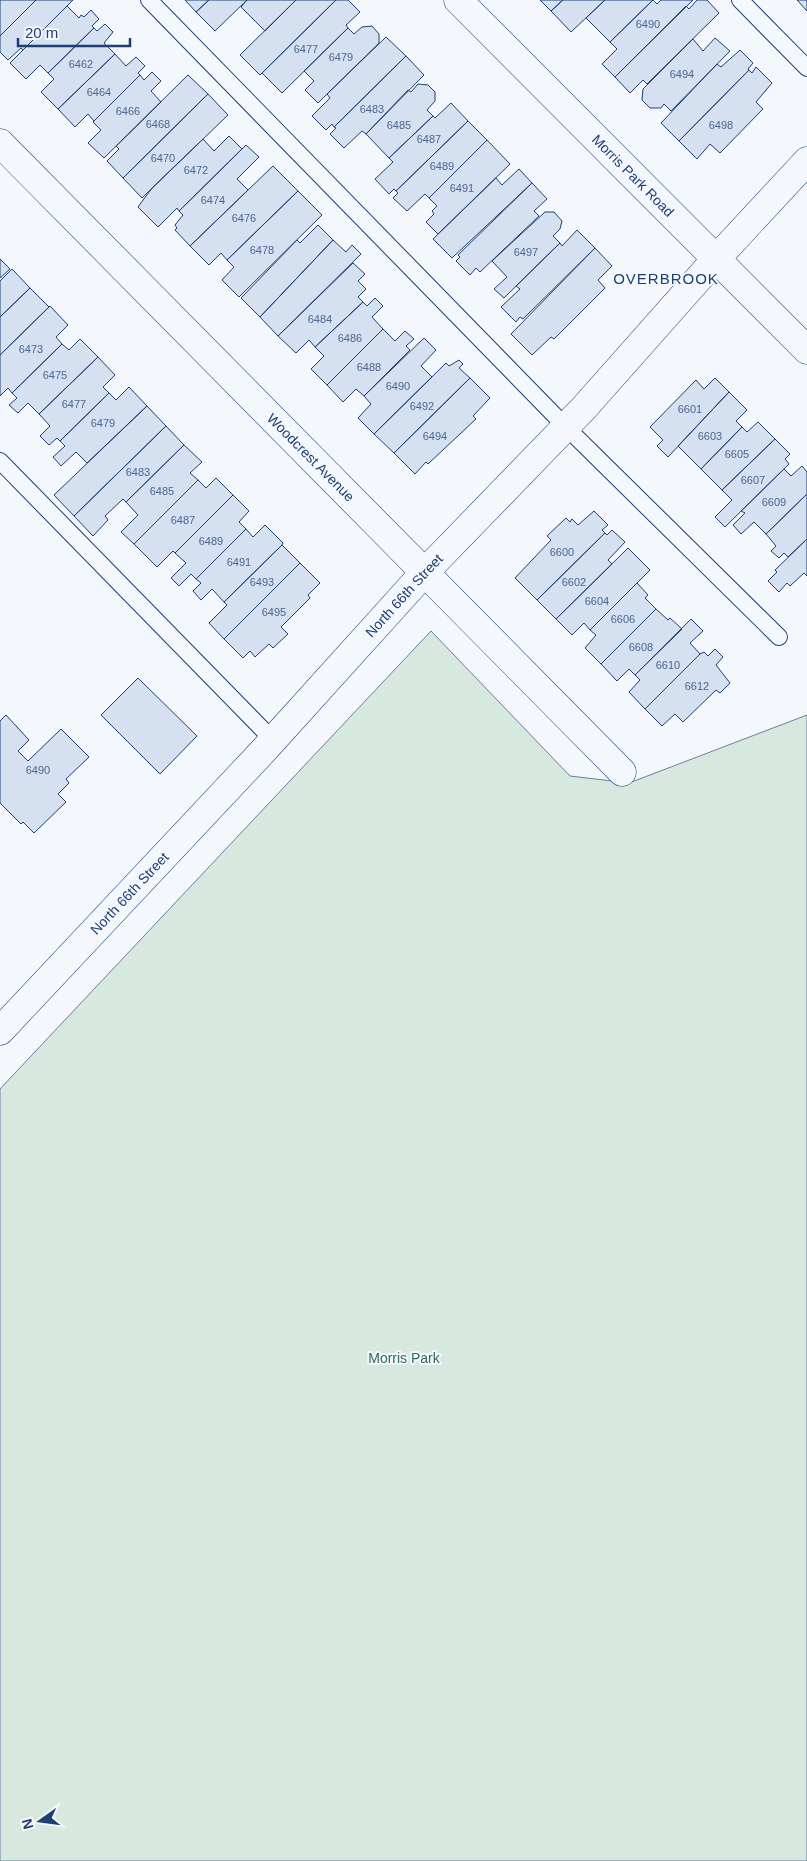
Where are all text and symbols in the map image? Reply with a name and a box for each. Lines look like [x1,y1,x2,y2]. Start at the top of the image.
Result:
scale bar [18,15,130,47]
house number: 6490 [636,18,660,30]
text: 20 m [25,24,58,41]
house number: 6477 [294,43,318,55]
house number: 6479 [329,51,353,63]
house number: 6462 [69,58,93,70]
house number: 6494 [670,68,694,80]
house number: 6464 [87,86,111,98]
house number: 6483 [360,103,384,115]
house number: 6466 [116,105,140,117]
house number: 6468 [146,118,170,130]
house number: 6485 [387,119,411,131]
house number: 6498 [709,119,733,131]
street label: Morris Park Road [589,131,677,220]
house number: 6487 [417,133,441,145]
house number: 6470 [151,152,175,164]
house number: 6489 [430,160,454,172]
house number: 6472 [184,164,208,176]
house number: 6491 [450,182,474,194]
house number: 6474 [201,194,225,206]
house number: 6476 [232,212,256,224]
house number: 6478 [250,244,274,256]
house number: 6497 [514,246,538,258]
district label: OVERBROOK [613,270,719,287]
house number: 6484 [308,313,332,325]
house number: 6486 [338,332,362,344]
house number: 6473 [19,343,43,355]
house number: 6488 [357,361,381,373]
house number: 6475 [43,369,67,381]
house number: 6490 [386,380,410,392]
house number: 6477 [62,398,86,410]
house number: 6492 [410,400,434,412]
house number: 6601 [678,403,702,415]
street label: Woodcrest Avenue [264,410,358,505]
house number: 6479 [91,417,115,429]
house number: 6494 [423,430,447,442]
house number: 6603 [698,430,722,442]
house number: 6605 [725,448,749,460]
house number: 6483 [126,466,150,478]
house number: 6607 [741,474,765,486]
house number: 6485 [150,485,174,497]
house number: 6609 [762,496,786,508]
house number: 6487 [171,514,195,526]
house number: 6489 [199,535,223,547]
house number: 6600 [550,546,574,558]
street label: North 66th Street [362,551,446,640]
house number: 6491 [227,556,251,568]
house number: 6493 [250,576,274,588]
house number: 6602 [562,576,586,588]
house number: 6604 [585,595,609,607]
house number: 6495 [262,606,286,618]
house number: 6606 [611,613,635,625]
house number: 6608 [629,641,653,653]
house number: 6610 [656,659,680,671]
house number: 6612 [685,680,709,692]
house number: 6490 [26,764,50,776]
street label: North 66th Street [87,849,172,938]
park label: Morris Park [368,1350,441,1366]
north arrow [15,1796,65,1846]
text: N [18,1817,36,1831]

